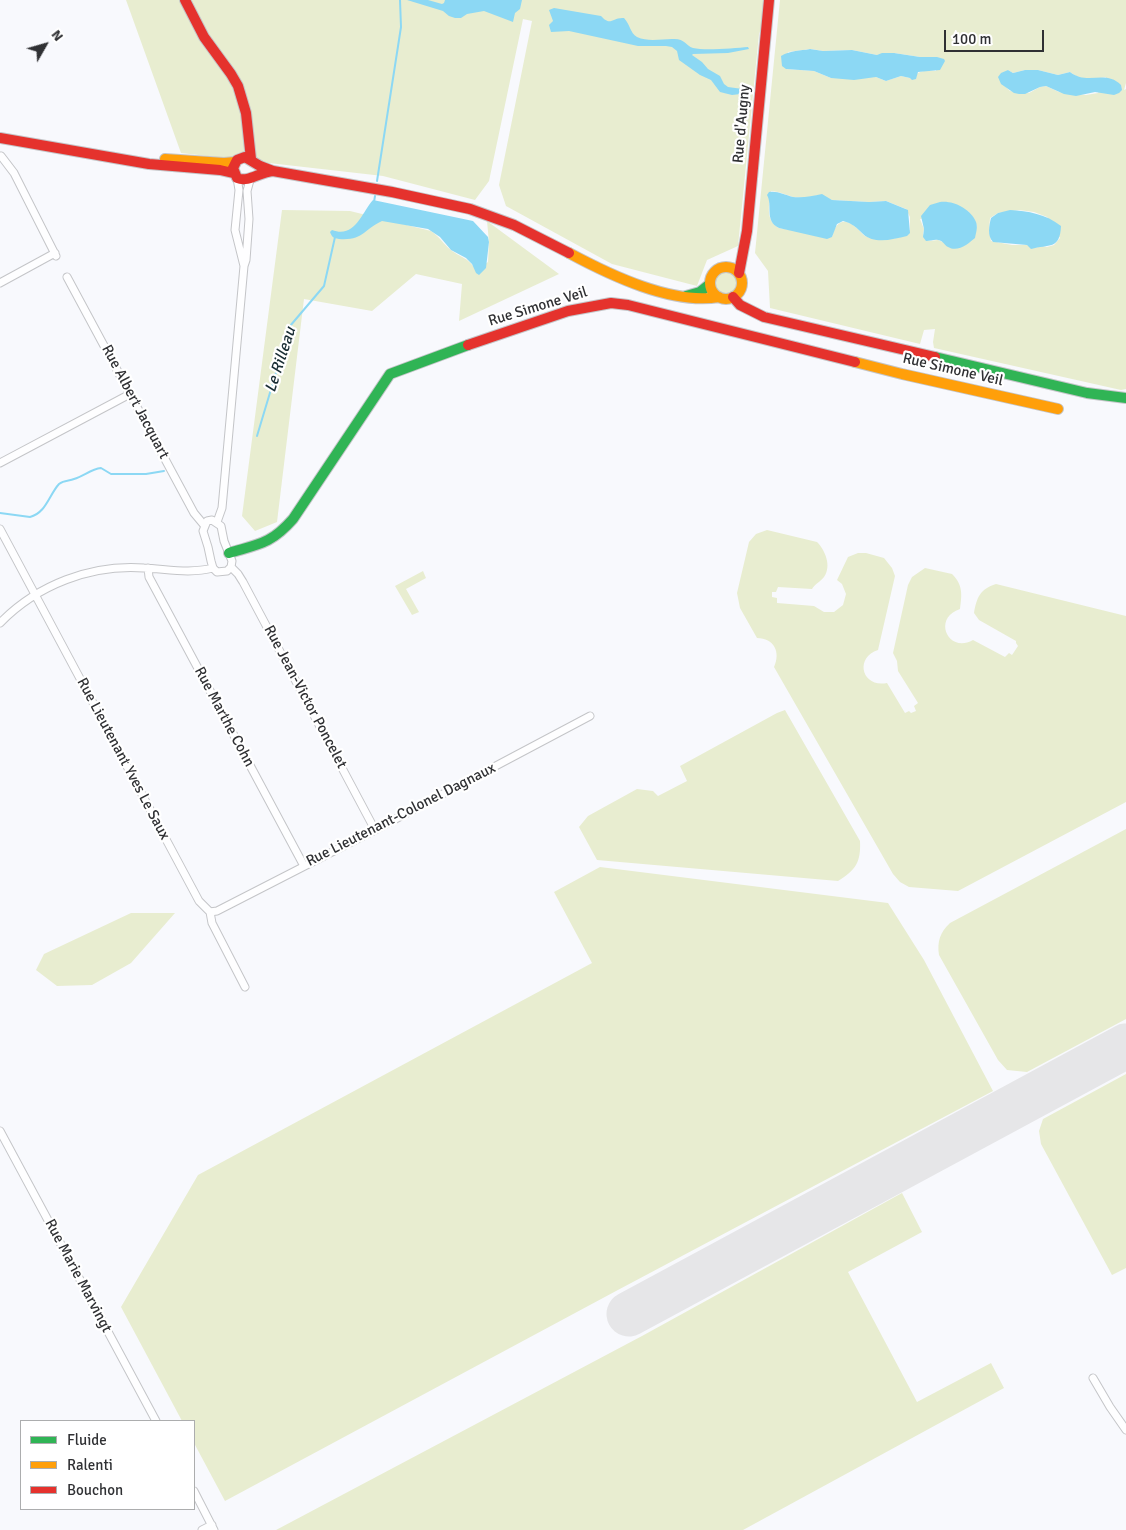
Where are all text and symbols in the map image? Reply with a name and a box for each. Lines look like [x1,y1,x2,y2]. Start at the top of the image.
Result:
north arrow [20,20,70,70]
scale bar [946,20,1046,52]
text: N [48,26,67,45]
text: 100 m [952,30,992,48]
street label: Rue d'Augny [730,84,754,164]
street label: Rue Simone Veil [486,283,590,331]
water label: Le Rilleau [261,325,301,395]
street label: Rue Albert Jacquart [97,342,173,462]
street label: Rue Simone Veil [901,350,1005,390]
street label: Rue Jean-Victor Poncelet [260,622,350,772]
street label: Rue Marthe Cohn [190,664,258,770]
street label: Rue Lieutenant Yves Le Saux [73,675,173,843]
street label: Rue Lieutenant-Colonel Dagnaux [303,759,499,871]
street label: Rue Marie Marvingt [41,1216,115,1336]
legend [20,1420,195,1510]
text: Fluide [67,1431,107,1449]
text: Ralenti [67,1456,113,1474]
text: Bouchon [67,1481,123,1499]

